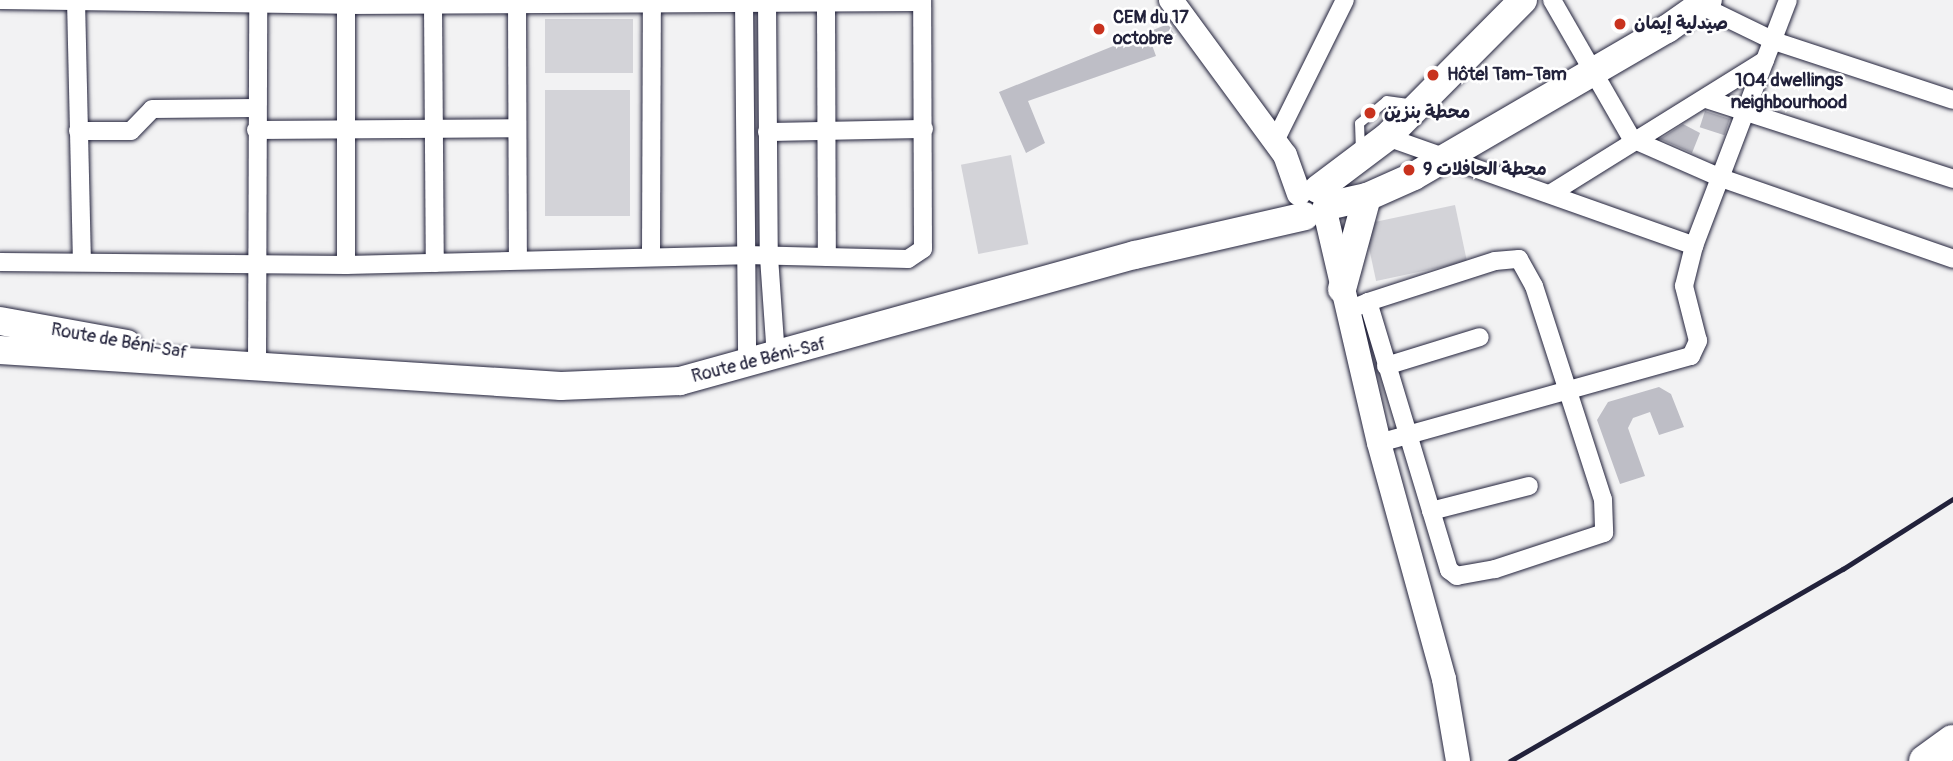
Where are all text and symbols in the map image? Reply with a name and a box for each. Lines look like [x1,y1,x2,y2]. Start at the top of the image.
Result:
place label: CEM du 17 octobre [1113,8,1189,50]
place label: صيدلية إيمان [1634,13,1728,35]
marker: صيدلية إيمان [1612,16,1628,32]
marker: CEM du 17 octobre [1091,21,1107,37]
place label: Hôtel Tam-Tam [1447,64,1567,86]
marker: Hôtel Tam-Tam [1425,67,1441,83]
district label: 104 dwellings neighbourhood [1731,70,1847,114]
place label: محطة بنزين [1384,102,1470,124]
marker: محطة بنزين [1362,105,1378,121]
place label: محطة الحافلات 9 [1423,159,1547,181]
marker: محطة الحافلات 9 [1401,162,1417,178]
street label: Route de Béni-Saf [49,319,189,365]
street label: Route de Béni-Saf [689,334,829,388]

